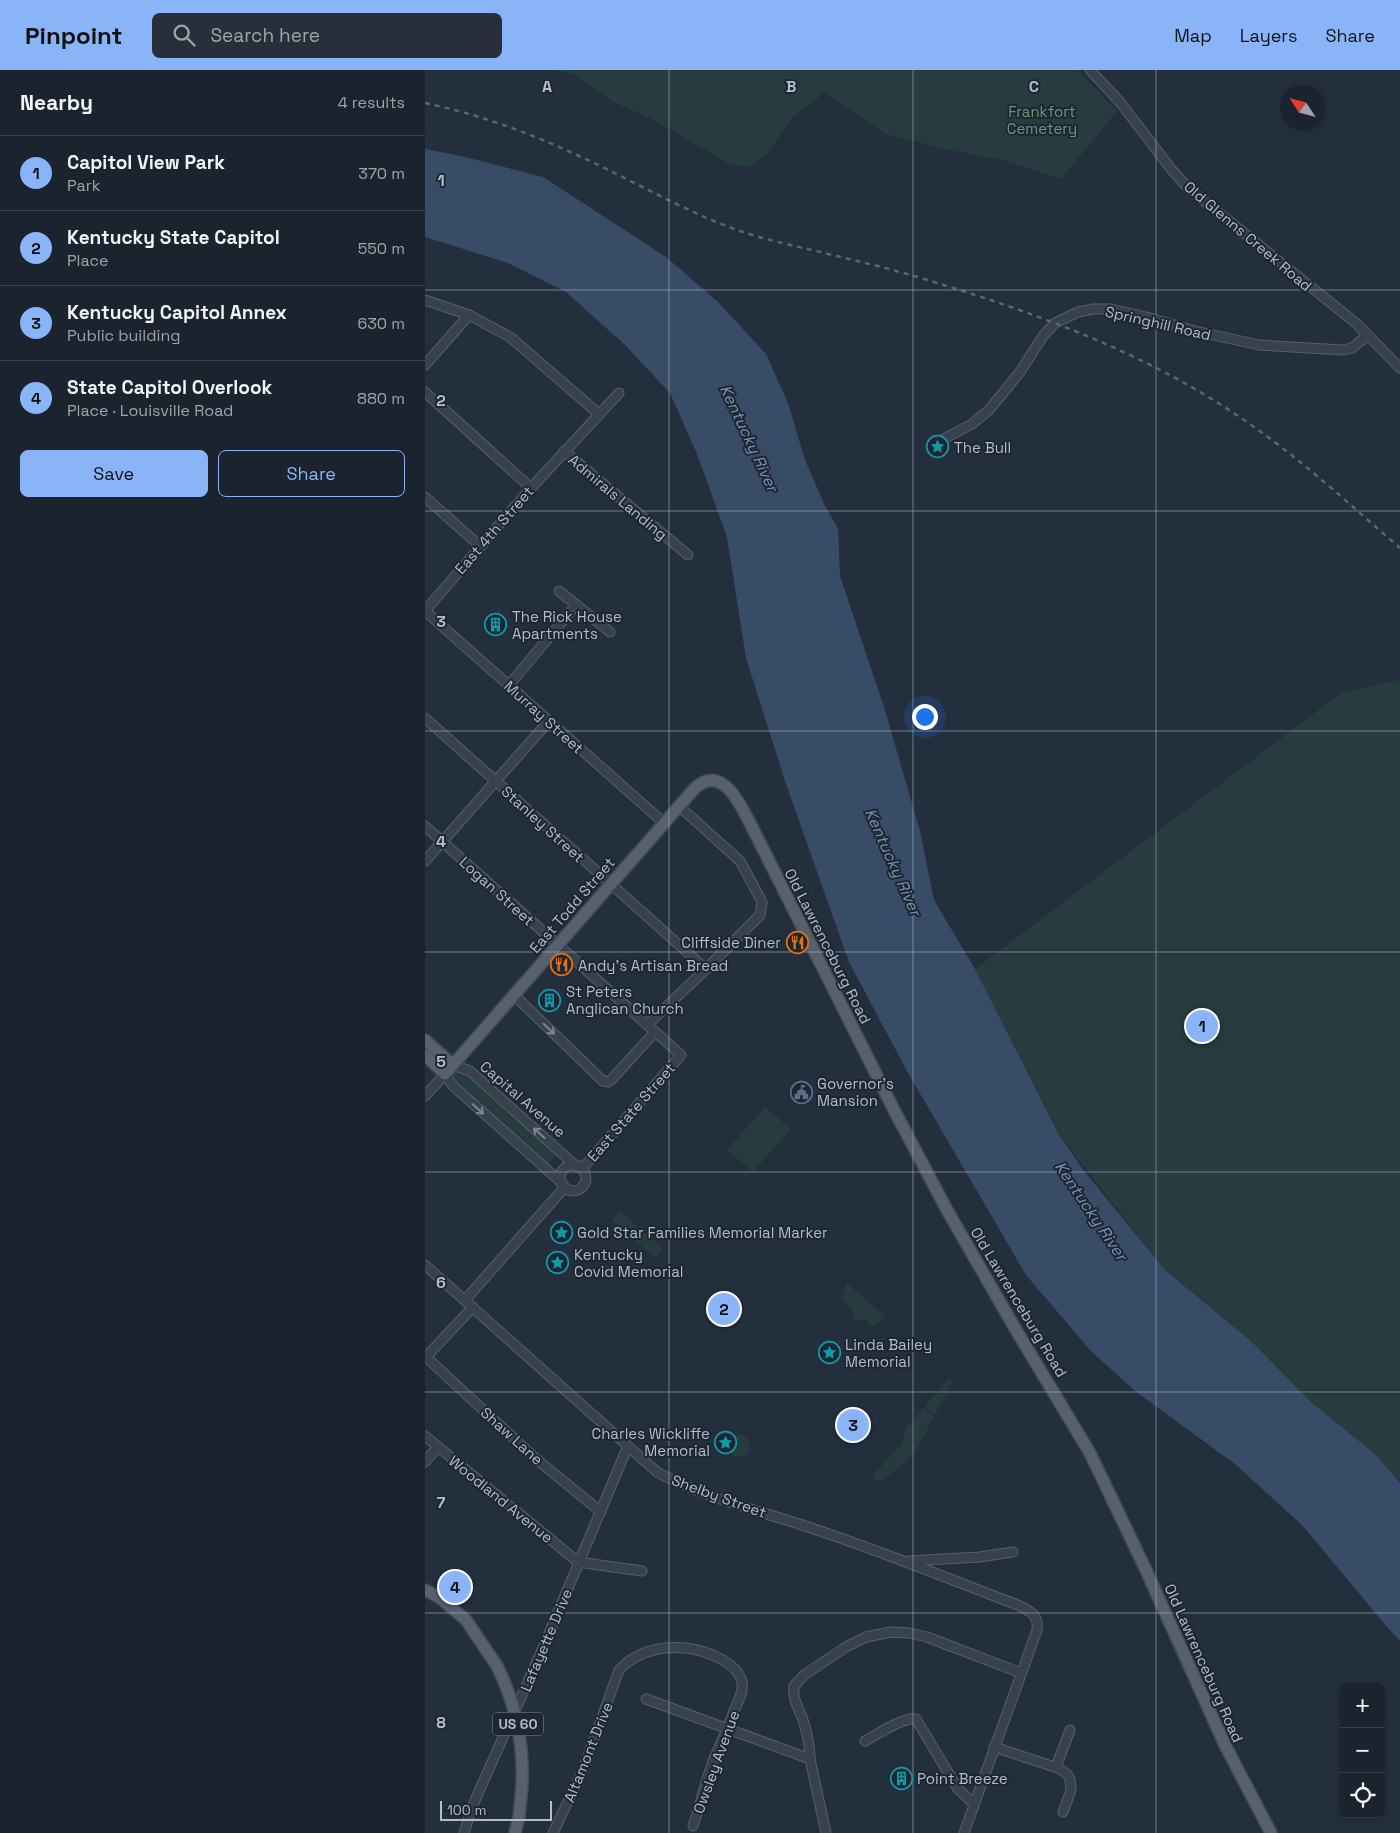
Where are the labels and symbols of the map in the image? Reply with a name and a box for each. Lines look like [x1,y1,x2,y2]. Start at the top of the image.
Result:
text: A [542,76,552,97]
text: B [786,76,796,97]
text: C [1029,76,1039,97]
north arrow [1280,85,1325,130]
park label: Frankfort Cemetery [1007,102,1077,138]
text: 1 [437,170,445,191]
street label: Old Glenns Creek Road [1180,177,1316,295]
street label: Springhill Road [1103,302,1213,344]
water label: Kentucky River [715,381,784,497]
text: 2 [436,390,446,411]
place icon: The Bull [926,435,950,459]
place label: The Bull [954,438,1011,457]
street label: Admirals Landing [565,450,671,544]
street label: East 4th Street [451,482,538,578]
place label: The Rick House Apartments [512,607,622,643]
text: 3 [436,611,446,632]
building icon: The Rick House Apartments [484,613,508,637]
street label: Murray Street [500,676,588,758]
your location [912,704,938,730]
street label: Stanley Street [498,782,589,866]
water label: Kentucky River [860,805,927,921]
text: 4 [436,831,446,852]
street label: Logan Street [456,852,539,930]
street label: East Todd Street [525,853,619,957]
street label: Old Lawrenceburg Road [781,865,875,1027]
restaurant icon: Cliffside Diner [785,930,809,954]
place label: Cliffside Diner [681,933,781,952]
restaurant icon: Andy's Artisan Bread [550,953,574,977]
place label: Andy's Artisan Bread [578,956,728,975]
place label: St Peters Anglican Church [566,982,684,1018]
building icon: St Peters Anglican Church [538,988,562,1012]
pin: 1 [1186,1007,1218,1045]
one-way arrow [543,1023,556,1035]
text: 5 [436,1051,446,1072]
street label: Capital Avenue [476,1057,570,1141]
street label: East State Street [583,1059,679,1165]
place label: Governor's Mansion [817,1074,894,1110]
public building icon: Governor's Mansion [789,1080,813,1104]
one-way arrow [472,1103,485,1115]
one-way arrow [533,1127,546,1139]
water label: Kentucky River [1050,1157,1133,1266]
place icon: Gold Star Families Memorial Marker [549,1220,573,1244]
place label: Gold Star Families Memorial Marker [577,1223,828,1242]
street label: Old Lawrenceburg Road [967,1223,1071,1381]
place label: Kentucky Covid Memorial [574,1245,684,1281]
place icon: Kentucky Covid Memorial [546,1251,570,1275]
text: 6 [436,1272,446,1293]
pin: 2 [708,1290,740,1328]
place label: Linda Bailey Memorial [845,1335,932,1371]
place icon: Linda Bailey Memorial [817,1341,841,1365]
street label: Shaw Lane [477,1403,547,1469]
pin: 3 [837,1406,869,1444]
place label: Charles Wickliffe Memorial [592,1424,710,1460]
place icon: Charles Wickliffe Memorial [714,1430,738,1454]
street label: Woodland Avenue [445,1451,557,1547]
street label: Shelby Street [669,1470,769,1522]
text: 7 [437,1492,446,1513]
pin: 4 [439,1568,471,1606]
street label: Old Lawrenceburg Road [1160,1581,1248,1745]
street label: Lafayette Drive [516,1586,576,1694]
street label: Altamont Drive [559,1699,617,1805]
street label: Owsley Avenue [689,1708,743,1816]
text: 8 [436,1712,446,1733]
road number: US 60 [493,1712,543,1736]
building icon: Point Breeze [889,1766,913,1790]
place label: Point Breeze [917,1769,1008,1788]
scale bar [440,1798,553,1821]

